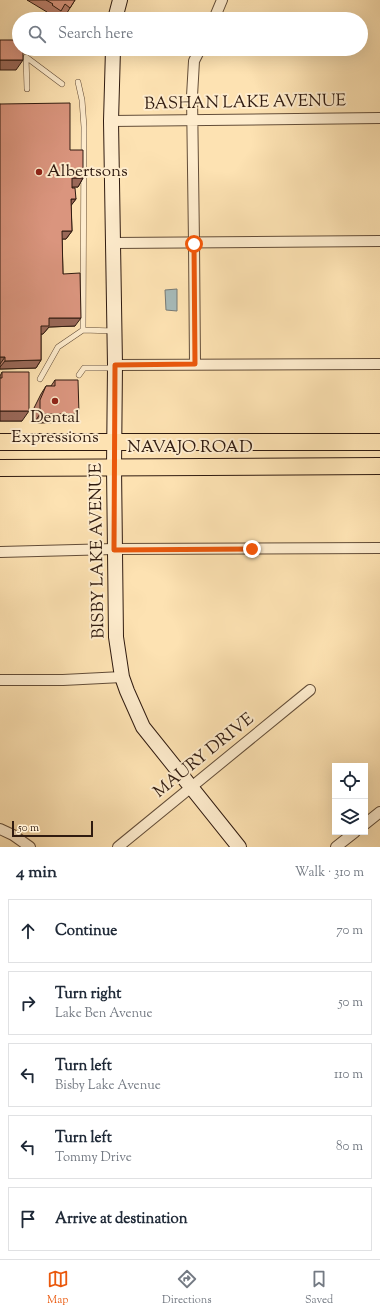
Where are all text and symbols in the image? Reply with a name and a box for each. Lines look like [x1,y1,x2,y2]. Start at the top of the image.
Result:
search box [12,12,368,56]
icon: search [26,23,48,45]
text: Search here [58,24,133,45]
street label: BASHAN LAKE AVENUE [144,89,346,117]
place label: Albertsons [47,160,128,184]
marker: Albertsons [34,167,44,177]
route start [185,235,203,253]
marker: Dental Expressions [50,396,60,406]
place label: Dental Expressions [11,406,99,450]
street label: NAVAJO ROAD [127,436,253,460]
street label: BISBY LAKE AVENUE [84,463,112,639]
route end [243,540,261,558]
street label: MAURY DRIVE [149,708,259,804]
map controls [332,763,368,835]
button: locate [332,763,368,799]
button: layers [332,799,368,835]
scale bar [12,819,93,838]
text: 50 m [18,820,39,836]
text: 4 min [16,861,57,885]
text: Walk · 310 m [295,864,364,882]
icon: ahead [17,920,39,942]
text: Continue [55,921,117,942]
text: 70 m [336,922,363,940]
text: Turn right [55,984,121,1005]
icon: right [17,992,39,1014]
text: 50 m [338,994,363,1012]
text: Lake Ben Avenue [55,1005,153,1023]
text: Turn left [55,1056,112,1077]
icon: left [17,1064,39,1086]
text: 110 m [334,1066,363,1084]
text: Bisby Lake Avenue [55,1077,161,1095]
text: Turn left [55,1128,112,1149]
icon: left [17,1136,39,1158]
text: 80 m [336,1138,363,1156]
text: Tommy Drive [55,1149,132,1167]
icon: arrive [17,1208,39,1230]
text: Arrive at destination [55,1209,188,1230]
tab: Map [47,1268,69,1308]
tab: Directions [162,1268,212,1308]
tab: Saved [305,1268,333,1308]

